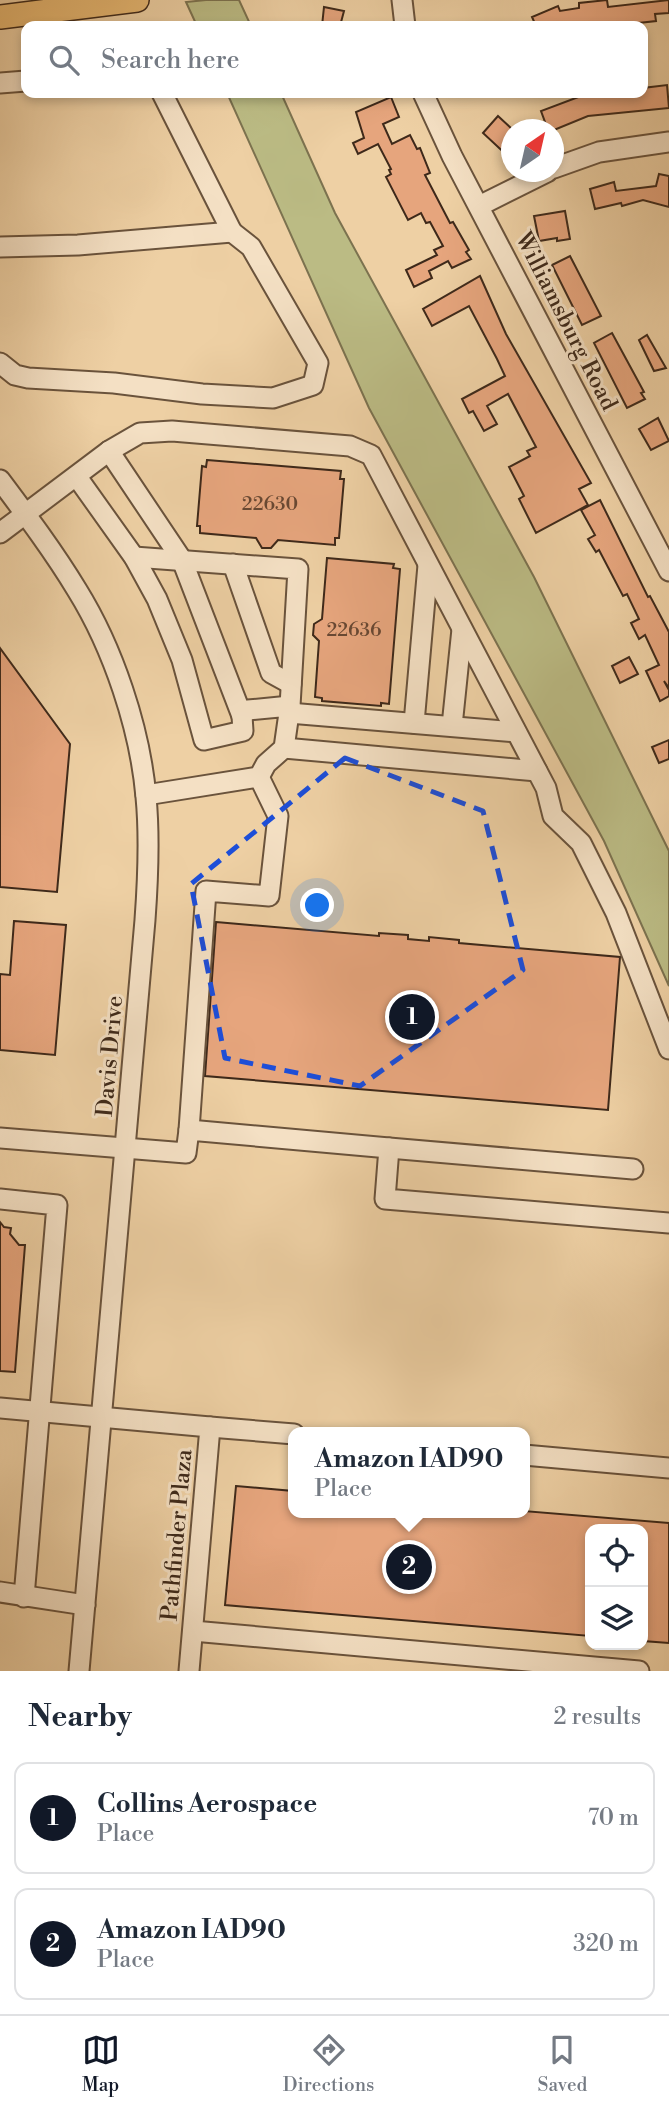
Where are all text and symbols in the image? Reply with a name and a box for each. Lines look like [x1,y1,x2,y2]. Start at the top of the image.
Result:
search box [21,21,648,98]
icon: search [45,41,83,79]
text: Search here [101,44,240,76]
north arrow [501,119,564,182]
street label: Williamsburg Road [509,227,623,415]
house number: 22630 [242,492,298,516]
house number: 22636 [326,618,382,642]
your location [300,888,334,922]
pin: 1 [389,991,435,1043]
street label: Davis Drive [91,994,129,1118]
popup [288,1427,530,1518]
text: Amazon IAD90 [315,1443,503,1475]
street label: Pathfinder Plaza [156,1448,198,1622]
text: Place [315,1475,372,1503]
map controls [585,1524,648,1650]
button: locate [585,1524,648,1587]
pin: 2 [386,1541,432,1593]
button: layers [585,1587,648,1650]
text: Nearby [28,1698,132,1736]
text: 2 results [554,1703,641,1731]
text: Collins Aerospace [97,1788,317,1820]
text: 1 [47,1804,59,1832]
text: 70 m [588,1804,639,1832]
text: Place [97,1820,154,1848]
text: Amazon IAD90 [97,1914,286,1946]
text: 2 [46,1930,60,1958]
text: 320 m [573,1930,639,1958]
text: Place [97,1946,154,1974]
tab: Map [82,2031,120,2097]
tab: Directions [283,2031,374,2097]
tab: Saved [538,2031,587,2097]

